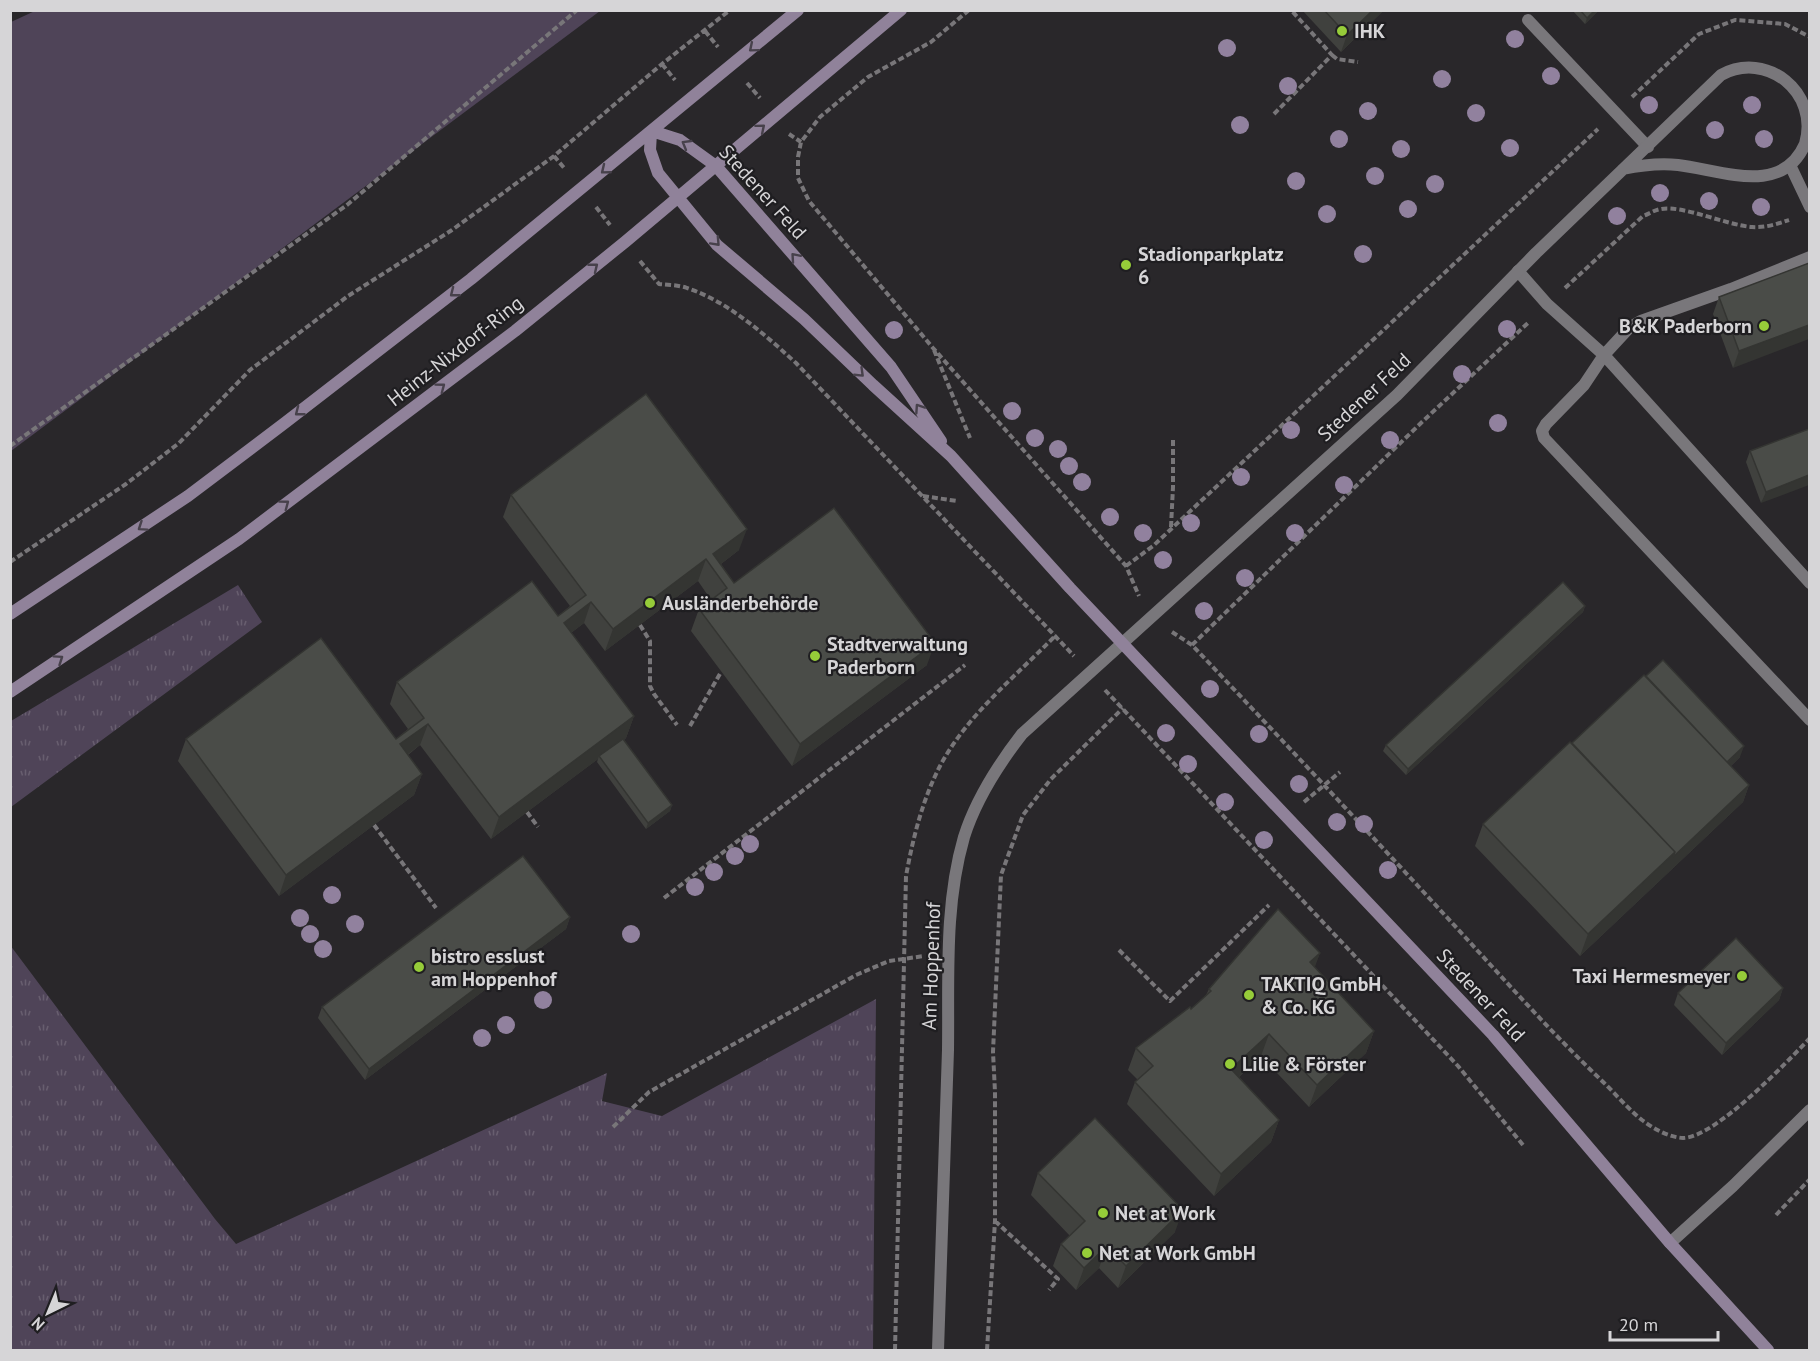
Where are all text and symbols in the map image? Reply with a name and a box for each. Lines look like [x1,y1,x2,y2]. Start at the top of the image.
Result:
place label: IHK [1354,18,1386,44]
marker: IHK [1335,24,1349,38]
one-way arrow [749,41,760,52]
one-way arrow [754,124,765,135]
street label: Stedener Feld [714,139,812,245]
one-way arrow [682,140,692,151]
one-way arrow [601,162,612,173]
one-way arrow [708,235,719,246]
place label: Stadionparkplatz 6 [1138,241,1284,290]
one-way arrow [791,253,802,264]
marker: Stadionparkplatz 6 [1119,258,1133,272]
one-way arrow [588,263,599,274]
one-way arrow [449,285,460,296]
street label: Heinz-Nixdorf-Ring [382,290,528,412]
place label: B&K Paderborn [1619,313,1752,339]
marker: B&K Paderborn [1757,319,1771,333]
street label: Stedener Feld [1312,347,1416,447]
one-way arrow [854,366,864,377]
one-way arrow [434,383,445,394]
one-way arrow [915,403,926,414]
one-way arrow [295,404,306,415]
one-way arrow [279,501,290,512]
one-way arrow [137,519,148,530]
place label: Ausländerbehörde [662,590,818,616]
marker: Ausländerbehörde [643,596,657,610]
place label: Stadtverwaltung Paderborn [827,631,968,680]
marker: Stadtverwaltung Paderborn [808,649,822,663]
one-way arrow [52,655,63,666]
street label: Am Hoppenhof [916,900,946,1030]
place label: bistro esslust am Hoppenhof [431,943,558,992]
street label: Stedener Feld [1431,943,1531,1047]
marker: bistro esslust am Hoppenhof [412,960,426,974]
place label: Taxi Hermesmeyer [1572,963,1730,989]
marker: Taxi Hermesmeyer [1735,969,1749,983]
place label: TAKTIQ GmbH & Co. KG [1261,971,1381,1020]
marker: TAKTIQ GmbH & Co. KG [1242,988,1256,1002]
place label: Lilie & Förster [1242,1051,1366,1077]
marker: Lilie & Förster [1223,1057,1237,1071]
place label: Net at Work [1115,1200,1216,1226]
marker: Net at Work [1096,1206,1110,1220]
place label: Net at Work GmbH [1099,1240,1256,1266]
marker: Net at Work GmbH [1080,1246,1094,1260]
north arrow [18,1283,78,1343]
scale bar [1610,1304,1718,1342]
text: N [27,1313,48,1335]
text: 20 m [1619,1313,1658,1336]

